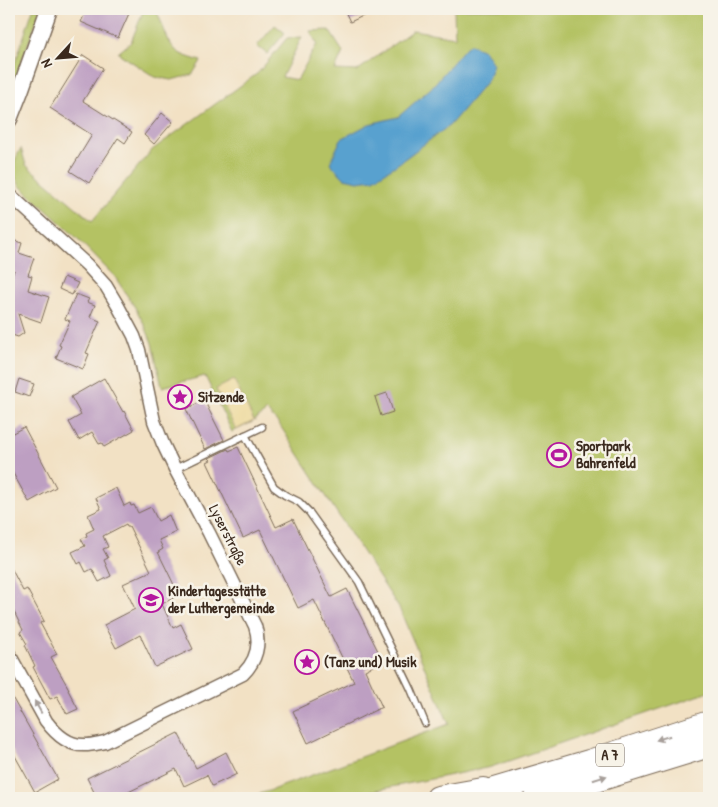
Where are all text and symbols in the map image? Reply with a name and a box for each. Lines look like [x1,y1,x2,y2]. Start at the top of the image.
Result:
north arrow [32,32,82,82]
text: N [35,56,56,71]
place icon: Sitzende [167,384,193,410]
place label: Sitzende [198,386,244,407]
place label: Sportpark Bahrenfeld [576,435,636,473]
sports icon: Sportpark Bahrenfeld [546,442,572,468]
street label: Lyserstraße [204,501,253,569]
place label: Kindertagesstätte der Luthergemeinde [168,580,275,619]
school or university icon: Kindertagesstätte der Luthergemeinde [138,587,164,613]
place icon: (Tanz und) Musik [294,649,320,675]
place label: (Tanz und) Musik [324,651,417,672]
one-way arrow [34,701,43,714]
one-way arrow [655,735,670,742]
road number: A 7 [596,744,624,766]
one-way arrow [593,774,608,782]

